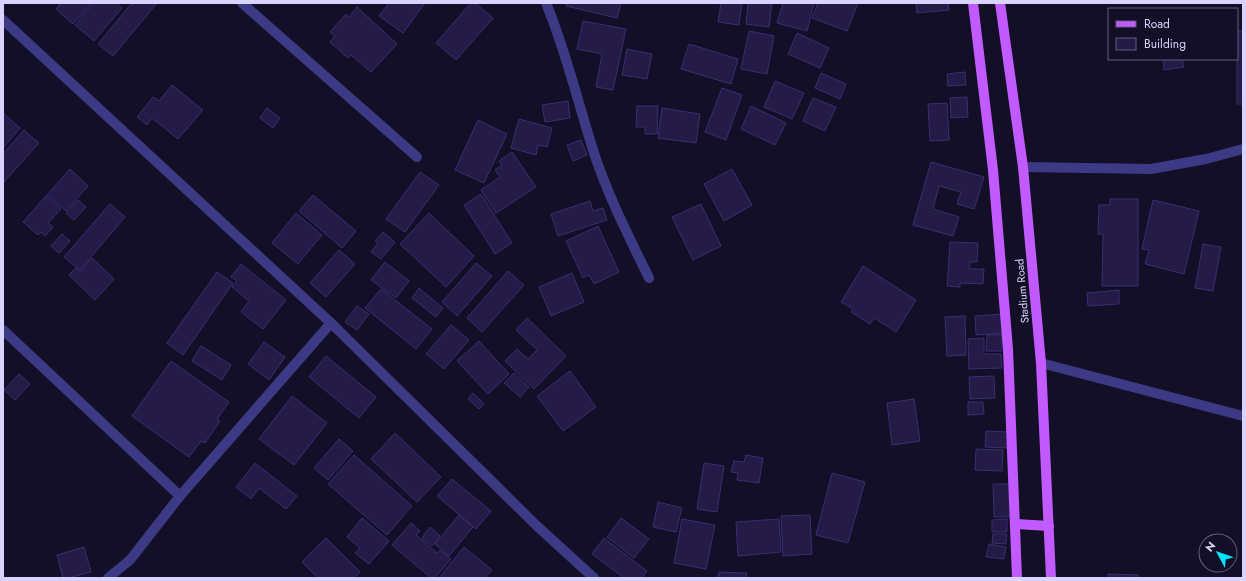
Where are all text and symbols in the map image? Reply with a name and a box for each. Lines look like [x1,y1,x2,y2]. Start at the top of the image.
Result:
legend [1108,8,1238,60]
text: Road [1144,15,1170,33]
text: Building [1144,35,1186,53]
street label: Stadium Road [1011,258,1033,324]
north arrow [1198,533,1238,573]
text: N [1201,538,1219,555]

